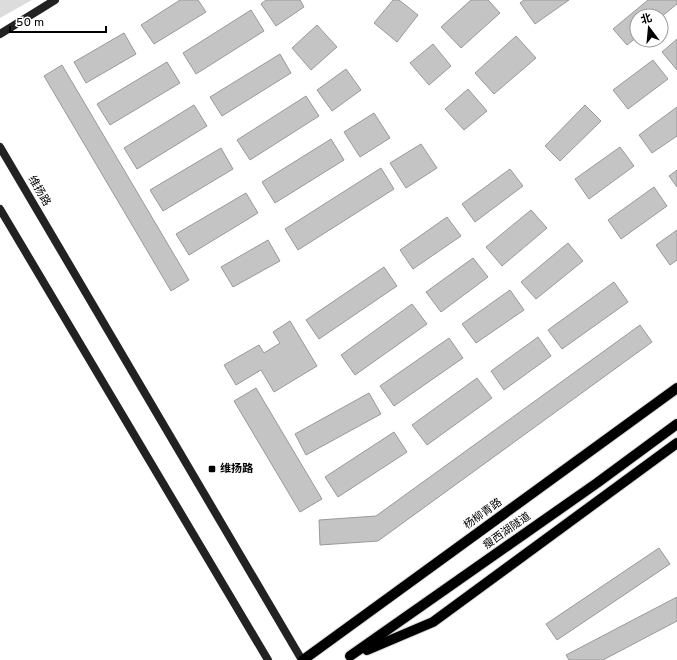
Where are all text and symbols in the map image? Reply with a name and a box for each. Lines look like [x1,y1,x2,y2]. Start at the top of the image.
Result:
scale bar [10,8,106,34]
north arrow [629,8,669,48]
text: 北 [639,11,654,28]
text: 50 m [16,15,44,31]
street label: 维扬路 [25,173,53,209]
place label: 维扬路 [220,462,254,476]
marker: 维扬路 [207,464,217,474]
street label: 杨柳青路 [461,495,505,533]
street label: 瘦西湖隧道 [480,509,534,553]

